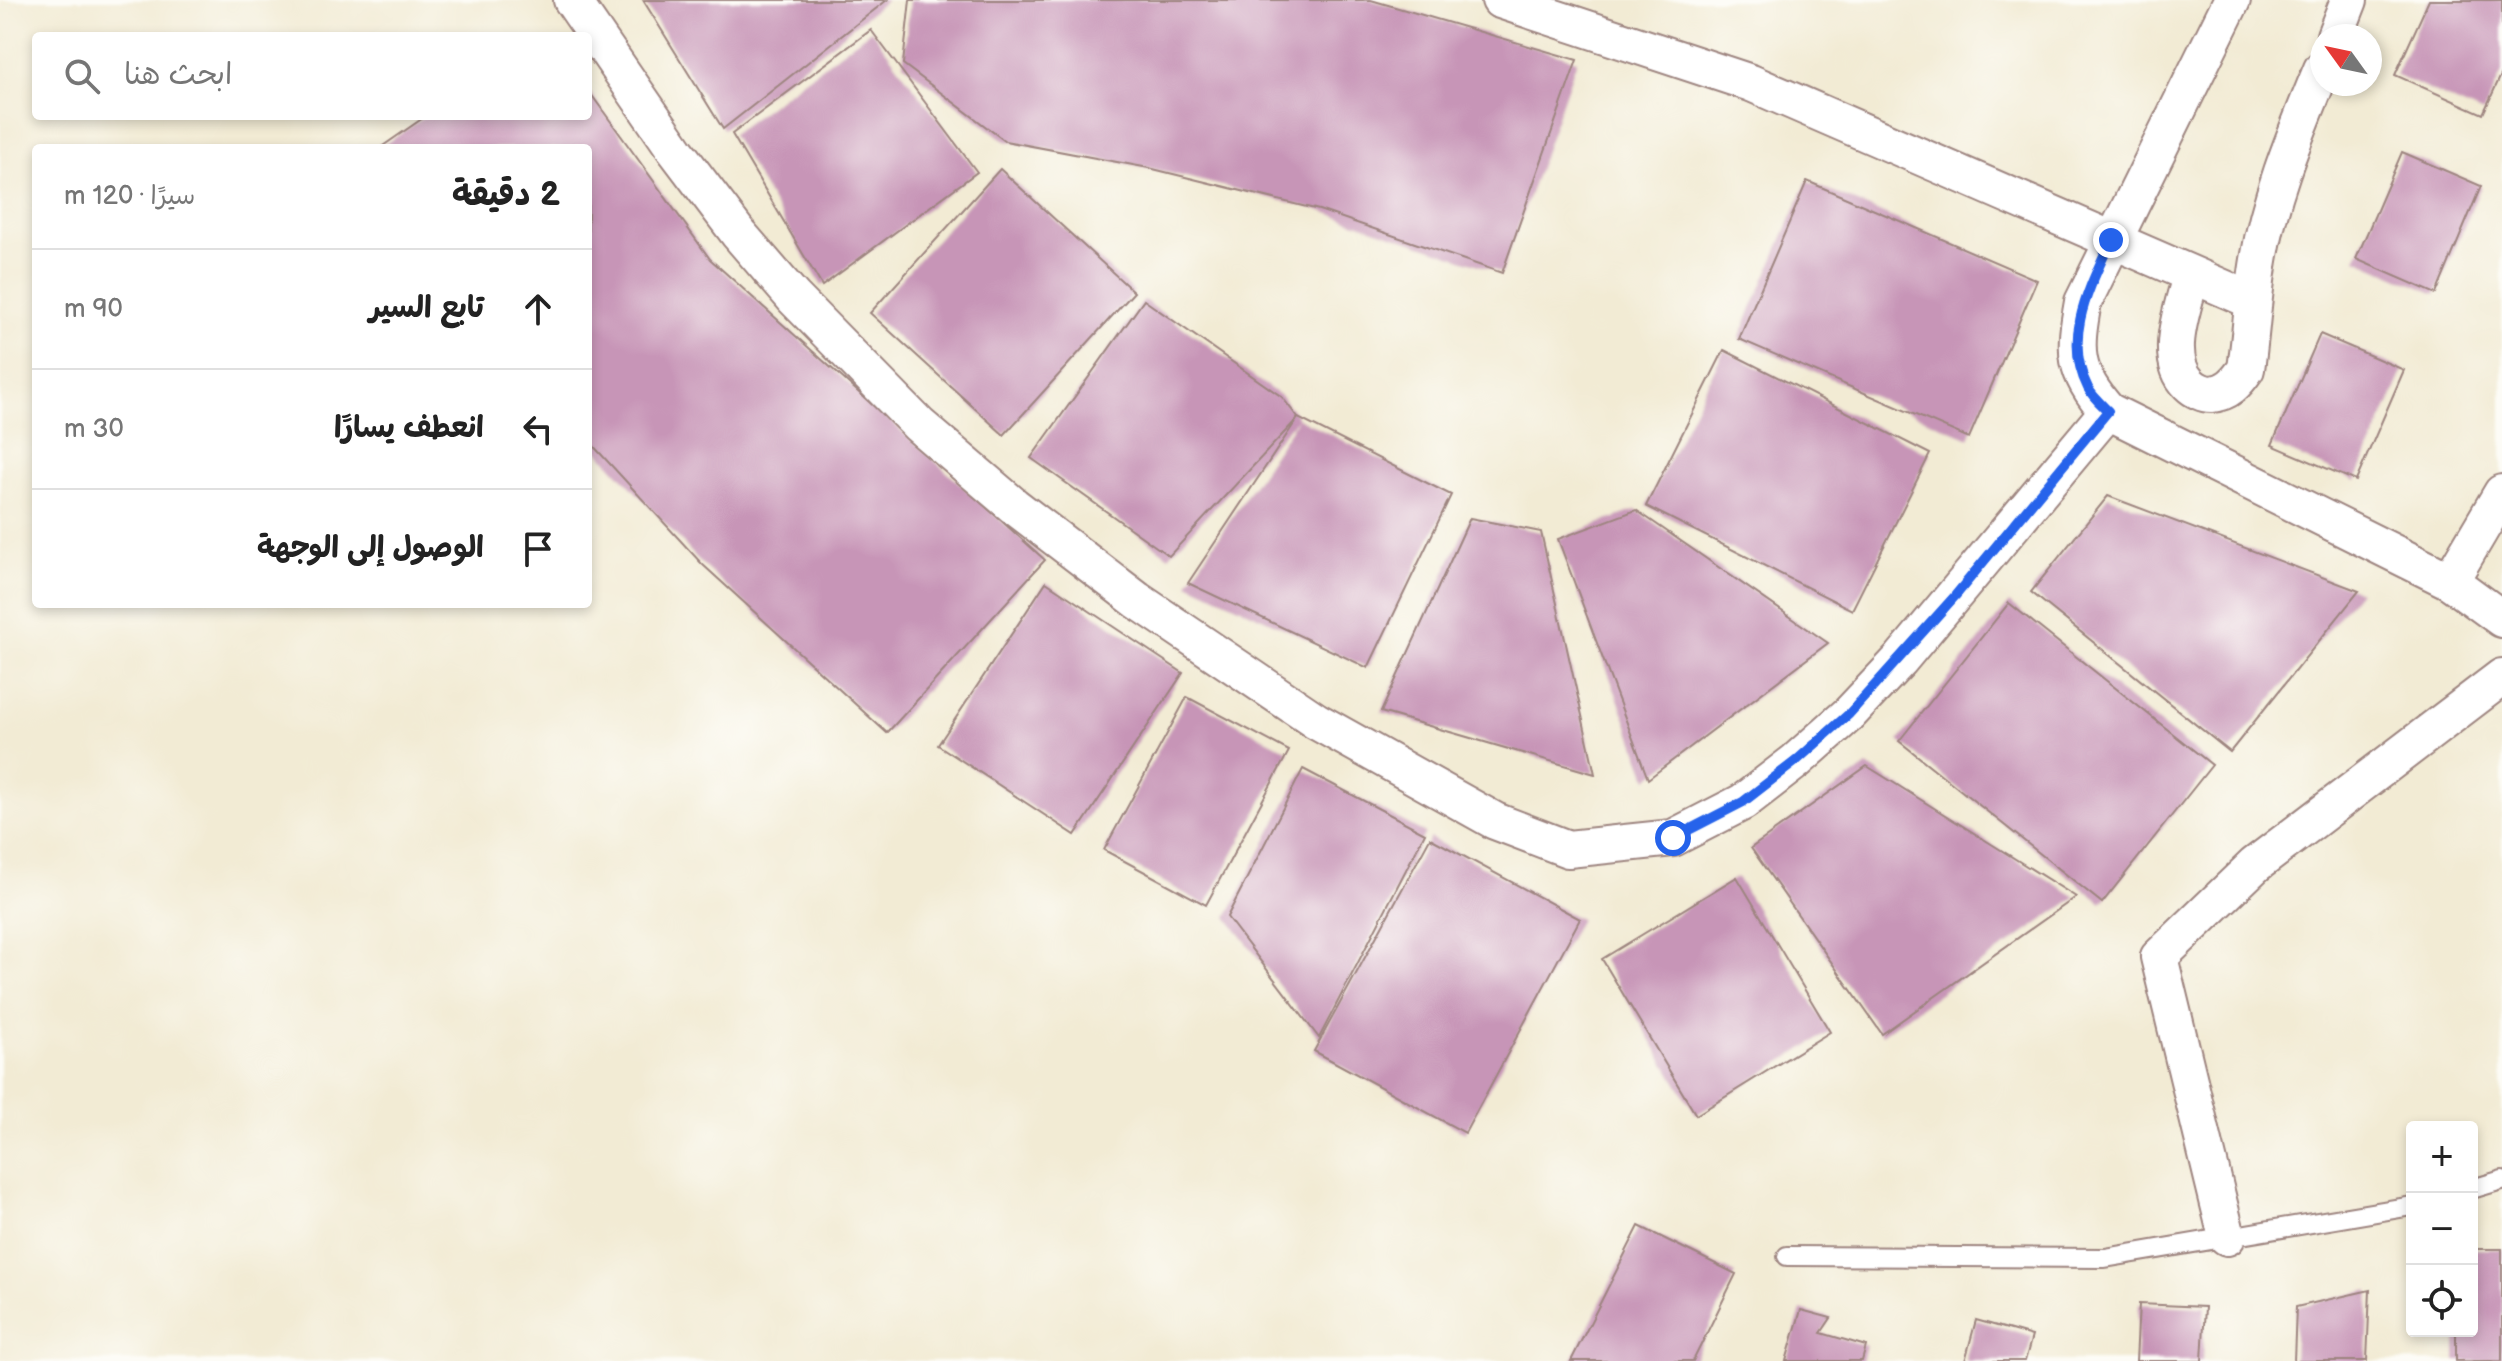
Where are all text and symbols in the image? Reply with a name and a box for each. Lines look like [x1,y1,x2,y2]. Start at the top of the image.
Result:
north arrow [2310,24,2382,96]
search box [32,32,592,120]
icon: search [60,54,104,98]
text: ابحث هنا [124,57,232,93]
text: 2 دقيقة [452,174,560,215]
text: سيرًا · 120 m [64,181,195,212]
route end [2093,222,2129,258]
icon: ahead [516,287,560,331]
text: تابع السير [369,290,484,326]
text: 90 m [64,294,123,325]
icon: left [516,407,560,451]
text: انعطف يسارًا [334,410,484,446]
text: 30 m [64,414,124,445]
icon: arrive [516,527,560,571]
text: الوصول إلى الوجهة [257,530,484,566]
route start [1655,820,1691,856]
map controls [2406,1121,2478,1337]
button: + [2406,1121,2478,1193]
button: − [2406,1193,2478,1265]
button: locate [2406,1265,2478,1337]

